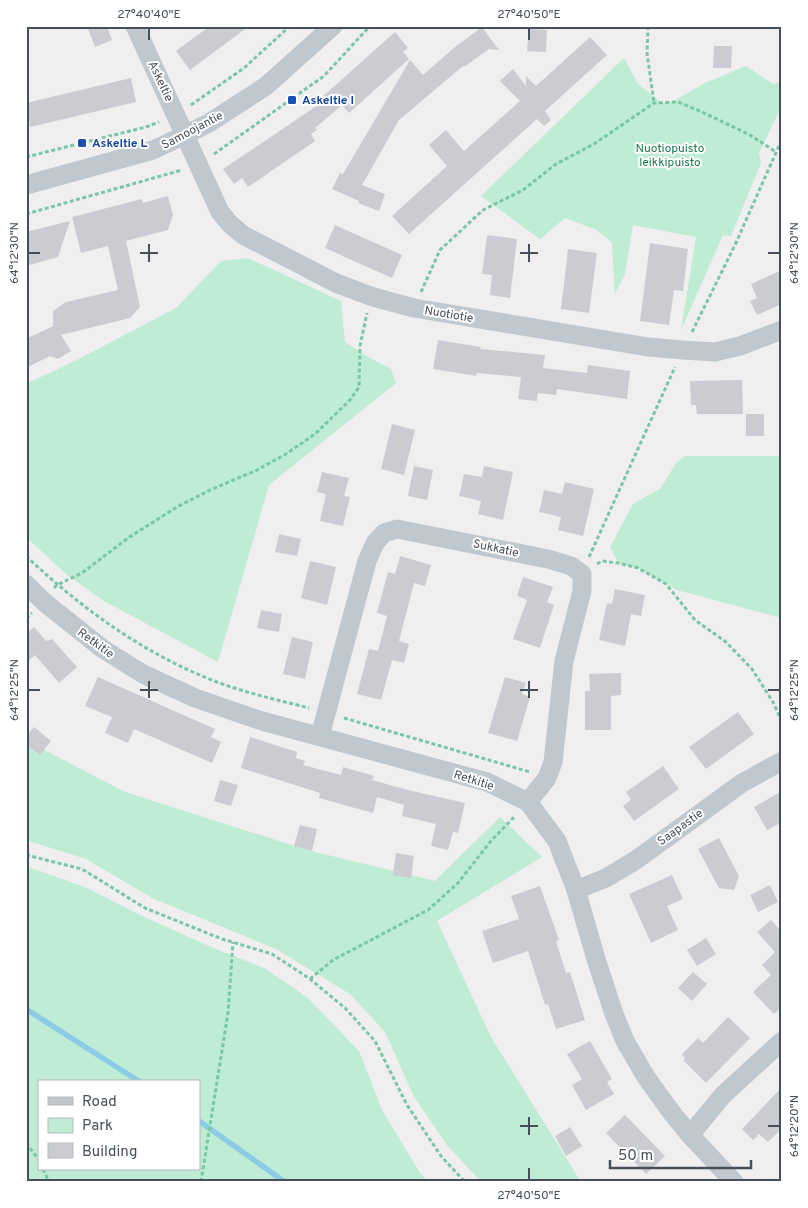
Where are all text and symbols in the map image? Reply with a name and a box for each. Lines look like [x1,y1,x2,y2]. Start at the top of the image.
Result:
text: 27°40'40"E [117,7,181,23]
text: 27°40'50"E [497,7,561,23]
street label: Askeltie [144,58,176,104]
place label: Askeltie I [302,93,354,109]
marker: Askeltie I [286,94,298,106]
street label: Samoojantie [159,108,226,154]
place label: Askeltie L [92,136,148,152]
marker: Askeltie L [76,137,88,149]
park label: Nuotiopuisto leikkipuisto [636,141,705,171]
text: 64°12'30"N [7,222,23,284]
text: 64°12'30"N [787,222,803,284]
street label: Nuotiotie [423,303,475,327]
street label: Sukkatie [471,536,520,562]
street label: Retkitie [74,625,117,662]
text: 64°12'25"N [7,659,23,721]
text: 64°12'25"N [787,659,803,721]
street label: Retkitie [451,767,496,795]
street label: Saapastie [655,806,707,850]
legend [38,1080,200,1170]
text: Road [82,1093,117,1112]
text: 64°12'20"N [787,1095,803,1157]
text: Park [82,1117,113,1136]
scale bar [610,1138,752,1170]
text: Building [82,1143,137,1162]
text: 50 m [618,1147,653,1166]
text: 27°40'50"E [497,1188,561,1204]

